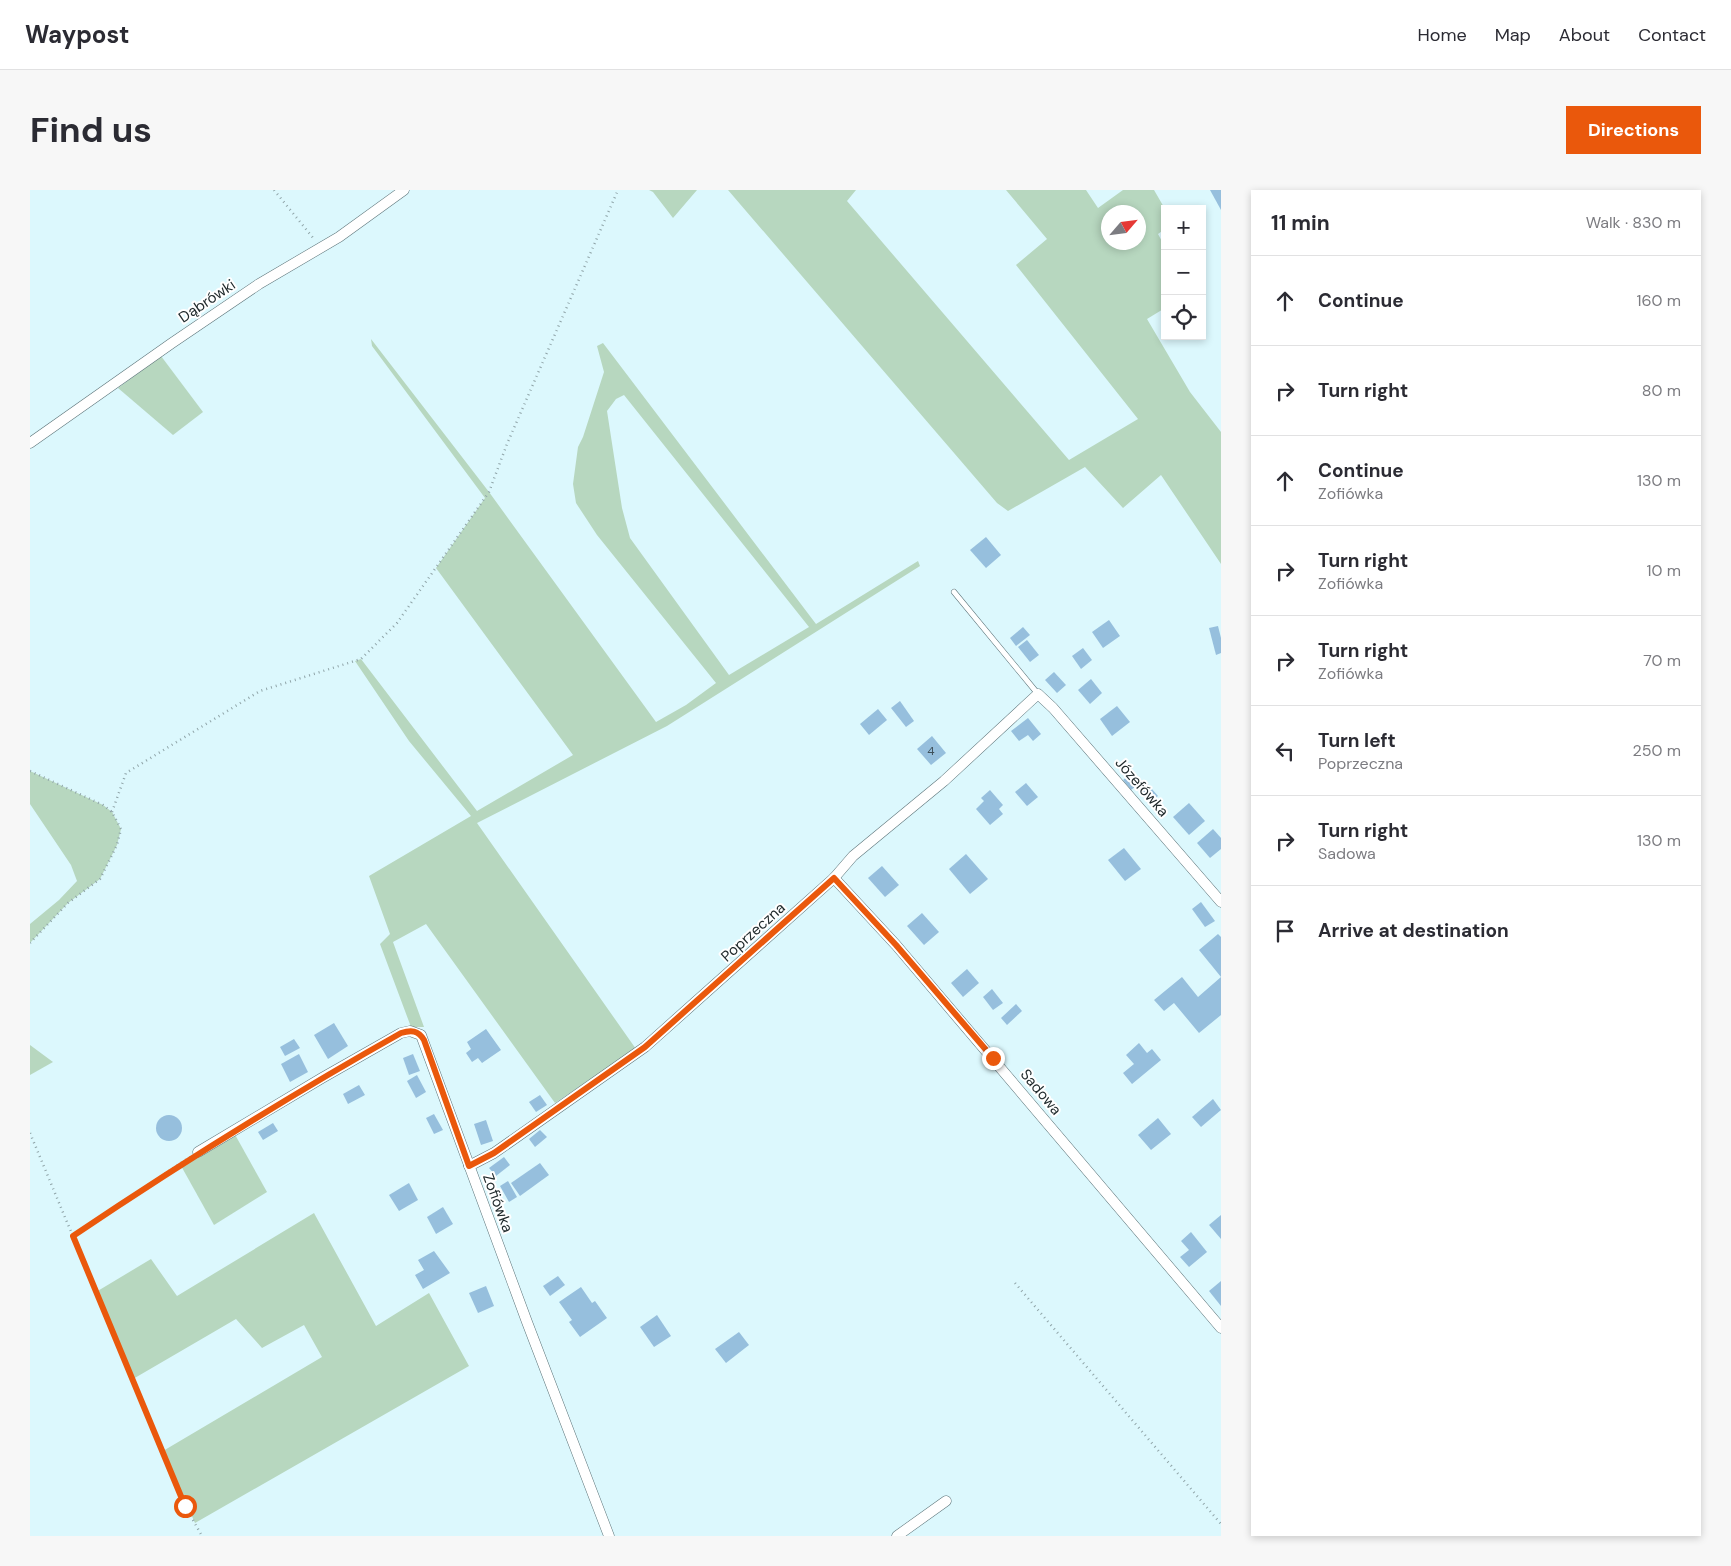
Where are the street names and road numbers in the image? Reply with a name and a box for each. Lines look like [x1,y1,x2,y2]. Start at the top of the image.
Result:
street label: Dąbrówki [175,275,239,327]
street label: Józefówka [1111,753,1173,821]
street label: Poprzeczna [717,898,789,966]
street label: Sadowa [1016,1065,1066,1119]
street label: Zofiówka [478,1171,518,1235]

